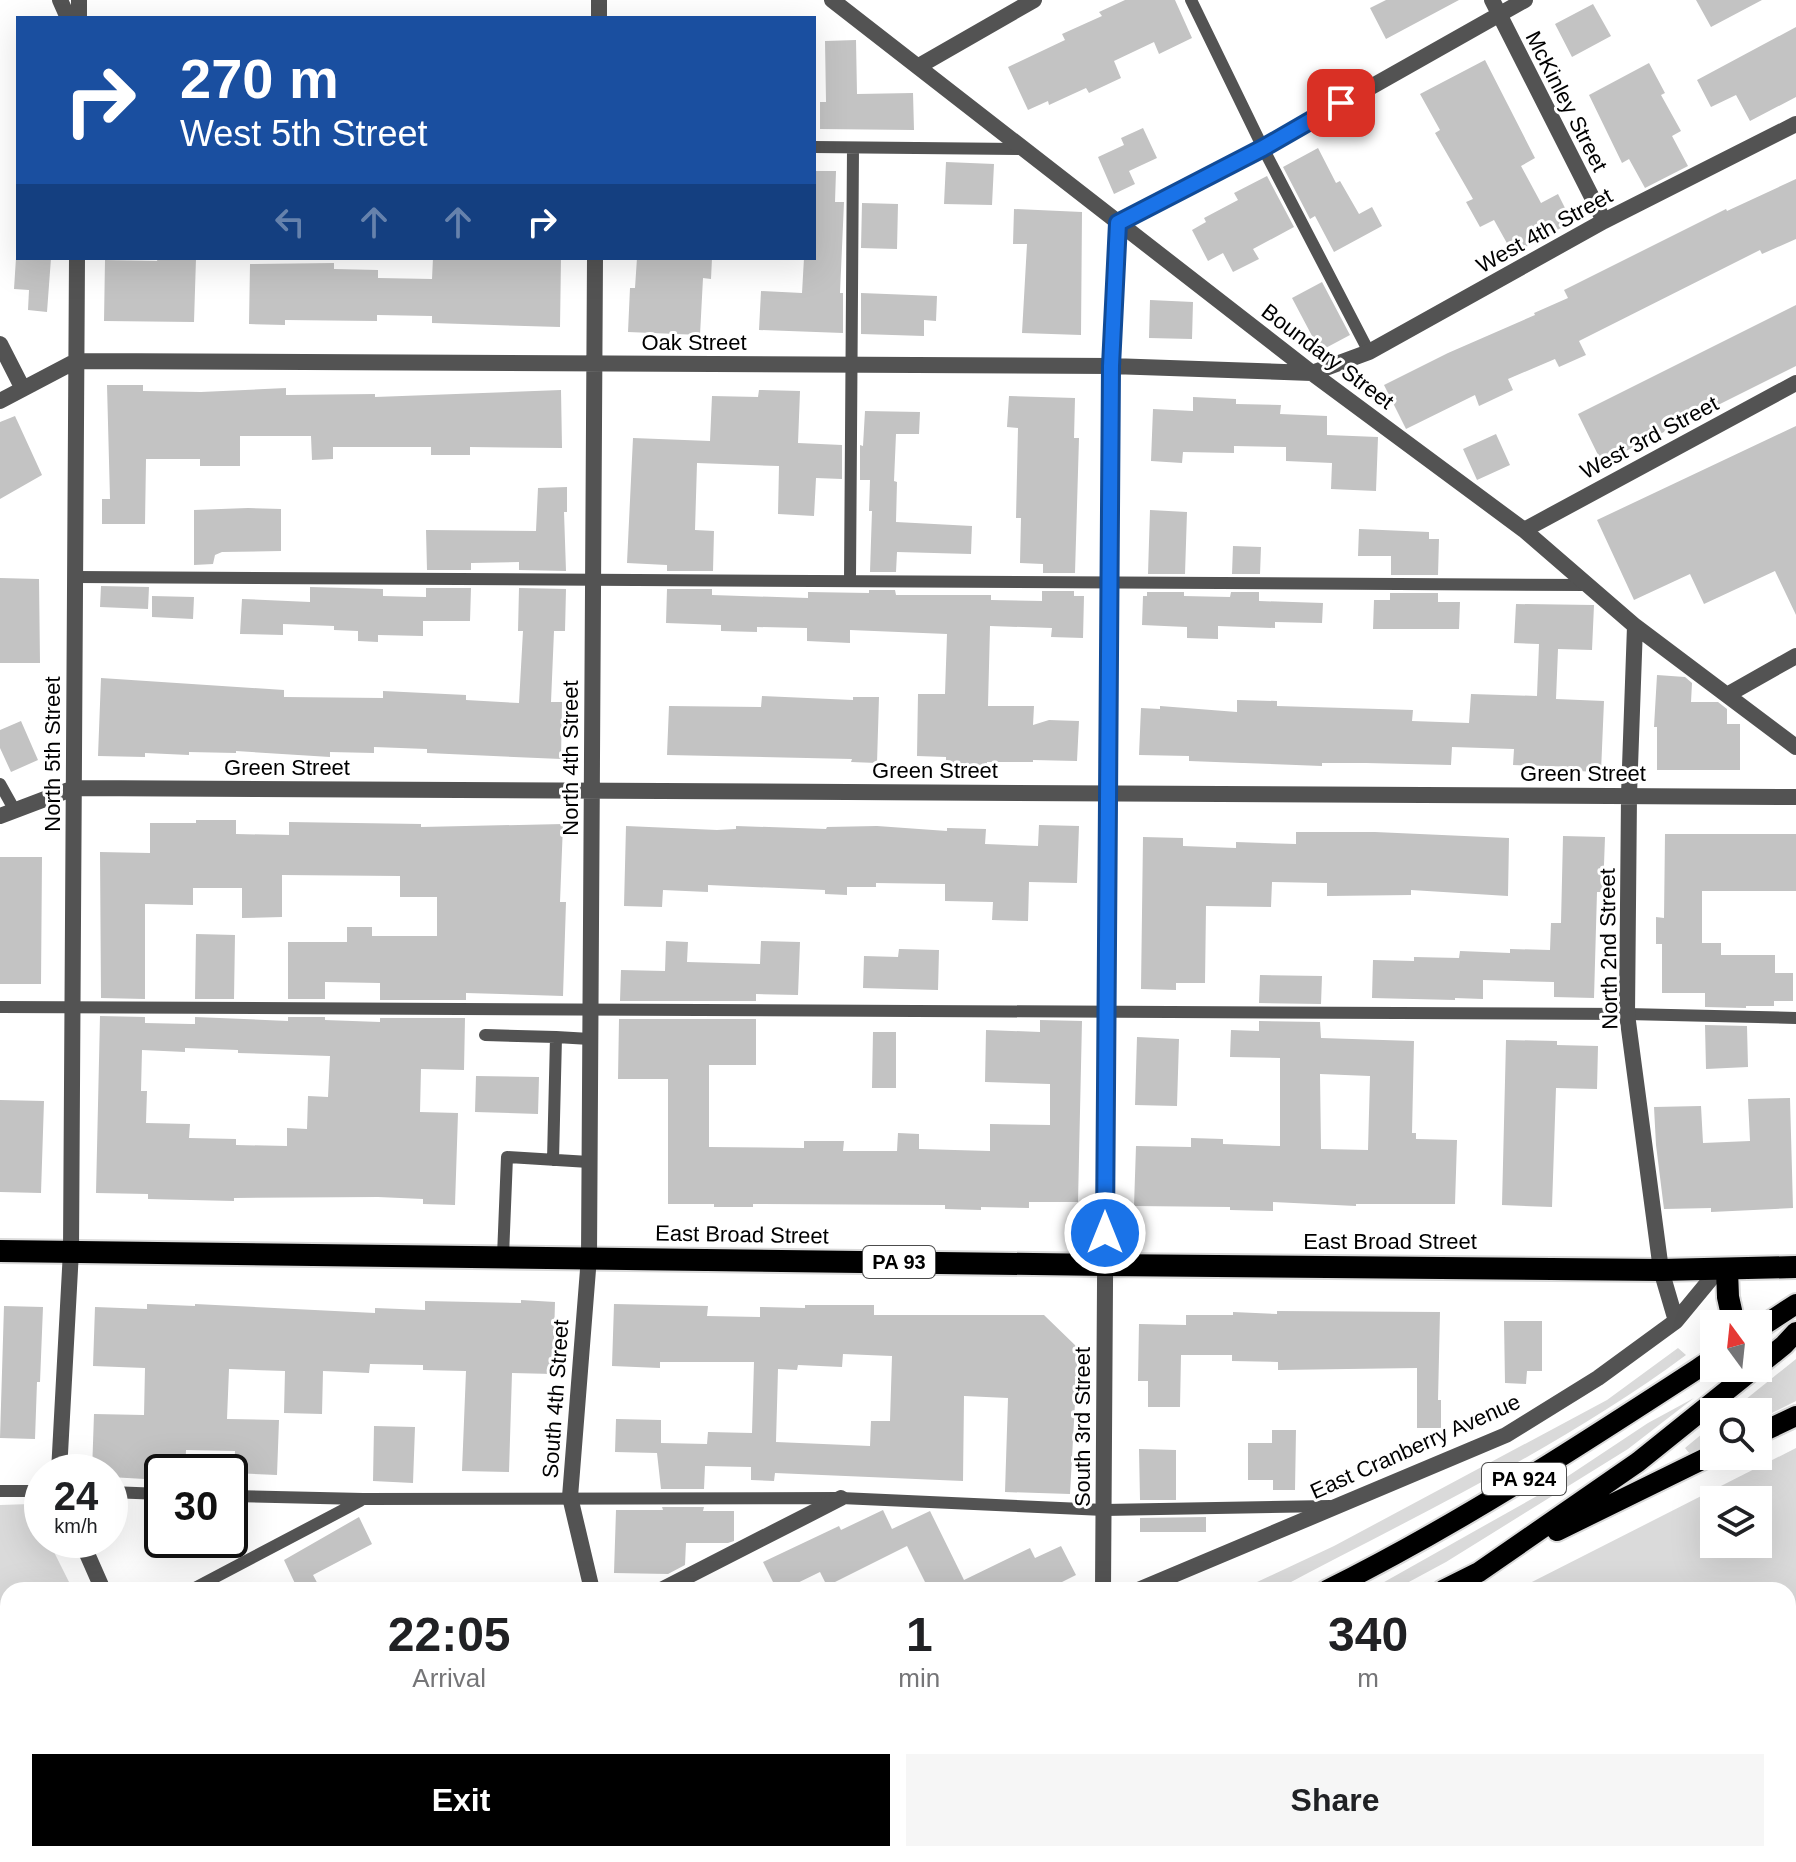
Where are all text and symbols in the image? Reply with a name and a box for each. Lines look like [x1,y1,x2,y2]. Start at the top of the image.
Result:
street label: McKinley Street [1520,27,1613,176]
text: 270 m [180,47,339,110]
icon: right [48,48,152,152]
pin [1307,69,1375,137]
icon: arrive [1319,81,1363,125]
text: West 5th Street [180,113,427,154]
street label: West 4th Street [1472,183,1616,278]
icon: left [268,200,312,244]
icon: ahead [352,200,396,244]
icon: ahead [436,200,480,244]
icon: right [520,200,564,244]
street label: Boundary Street [1257,299,1399,414]
street label: Oak Street [641,330,747,355]
street label: West 3rd Street [1576,391,1722,484]
street label: North 5th Street [40,676,65,832]
street label: North 4th Street [558,680,583,836]
street label: Green Street [224,755,350,780]
street label: Green Street [872,758,998,783]
street label: Green Street [1520,761,1646,786]
street label: North 2nd Street [1595,868,1622,1030]
position arrow [1063,1191,1147,1275]
street label: East Broad Street [655,1220,829,1249]
street label: East Broad Street [1303,1229,1477,1254]
road number: PA 93 [863,1246,935,1278]
north arrow [1700,1310,1772,1382]
map controls [1700,1310,1772,1558]
street label: South 4th Street [537,1319,574,1479]
street label: South 3rd Street [1070,1347,1095,1507]
street label: East Cranberry Avenue [1306,1389,1524,1504]
button: search [1700,1398,1772,1470]
speed limit sign: 30 [144,1454,248,1558]
road number: PA 924 [1482,1463,1566,1495]
text: 24 [54,1474,98,1518]
button: layers [1700,1486,1772,1558]
text: km/h [54,1515,98,1537]
text: 22:05 [388,1608,511,1661]
text: 1 [906,1608,933,1661]
text: 340 [1328,1608,1408,1661]
text: Arrival [412,1663,486,1693]
text: min [898,1663,940,1693]
text: m [1357,1663,1379,1693]
button: Exit [32,1754,890,1846]
button: Share [906,1754,1764,1846]

